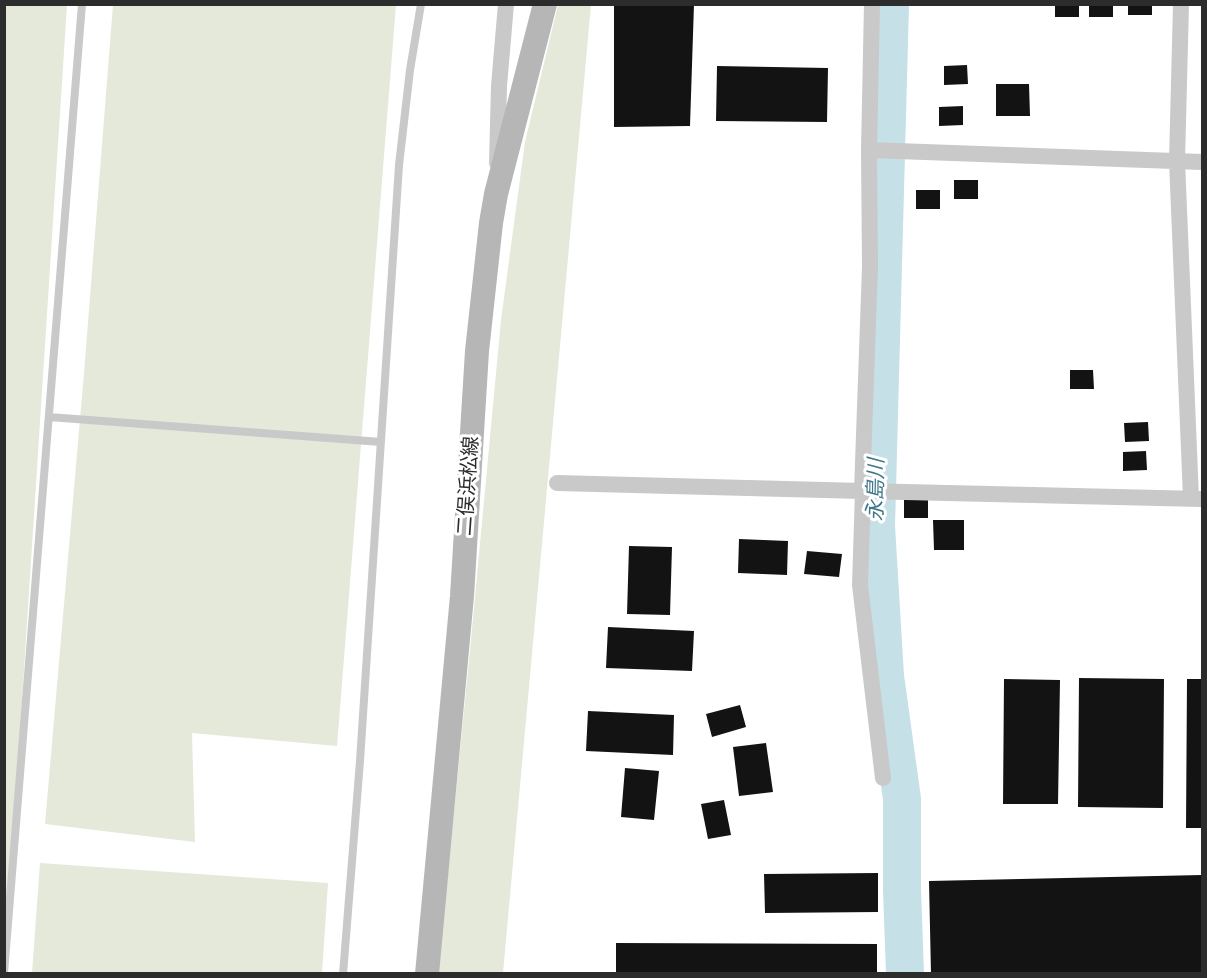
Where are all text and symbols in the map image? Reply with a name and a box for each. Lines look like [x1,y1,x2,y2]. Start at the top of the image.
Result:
street label: 二俣浜松線 [454,435,484,537]
water label: 永島川 [864,458,890,522]

